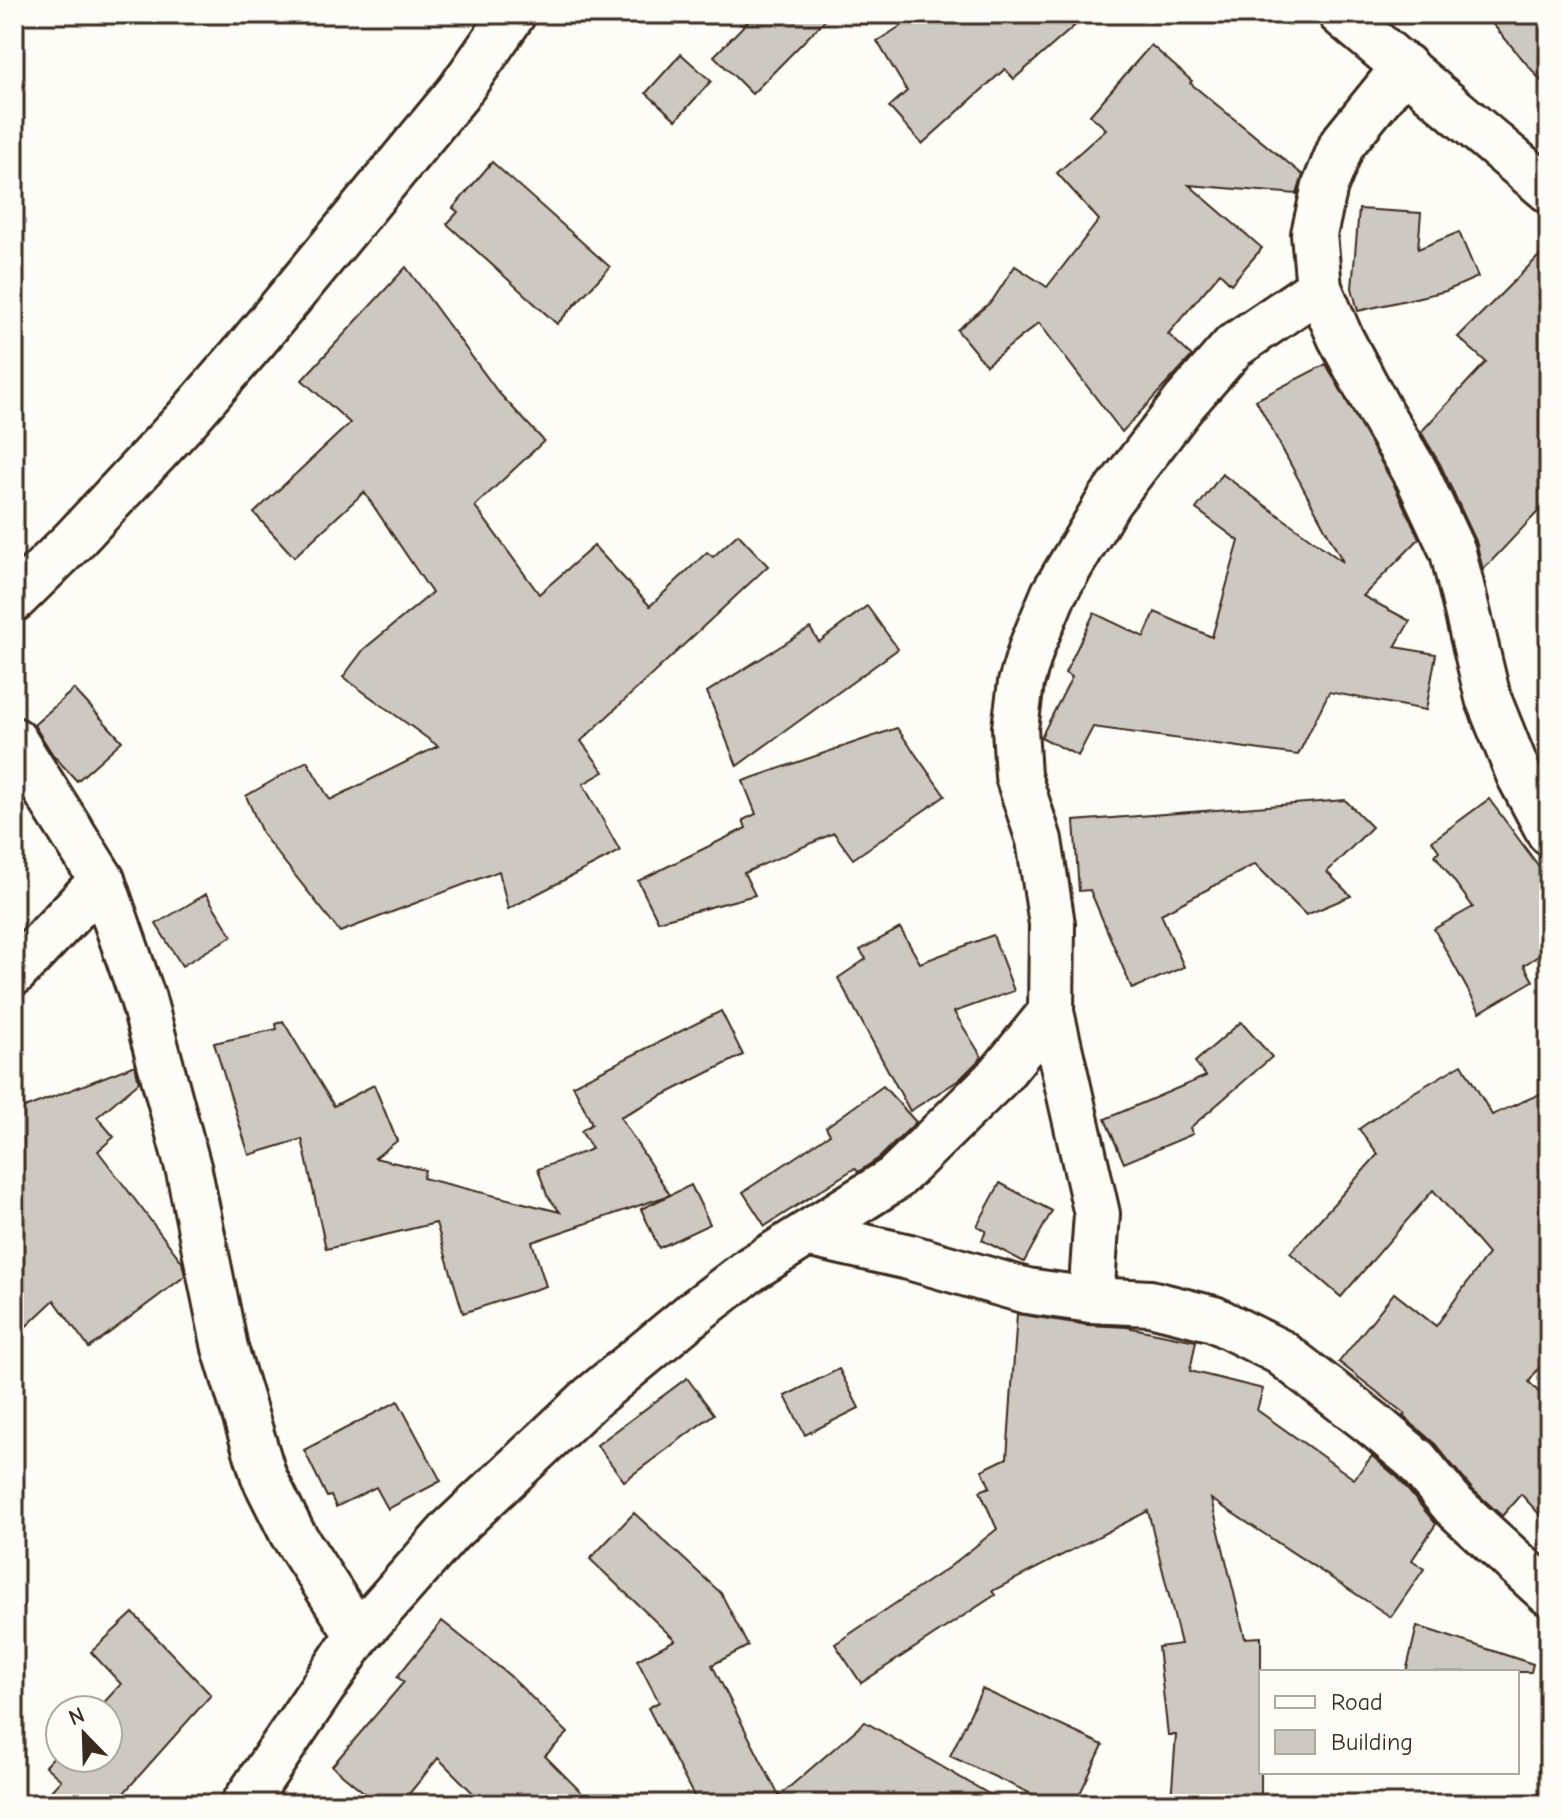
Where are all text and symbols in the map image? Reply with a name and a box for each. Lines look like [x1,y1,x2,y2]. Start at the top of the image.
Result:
legend [1259,1670,1519,1774]
text: Road [1331,1688,1383,1716]
north arrow [44,1694,124,1774]
text: N [65,1702,88,1731]
text: Building [1331,1728,1413,1756]

